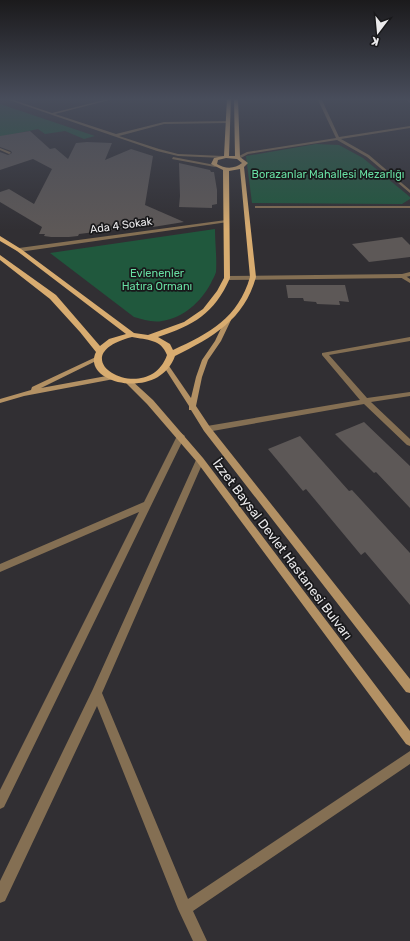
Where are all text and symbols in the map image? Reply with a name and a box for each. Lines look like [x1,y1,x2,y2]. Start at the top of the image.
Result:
north arrow [358,12,398,52]
text: K [369,34,381,48]
park label: Borazanlar Mahallesi Mezarlığı [252,168,404,181]
street label: Ada 4 Sokak [89,215,153,236]
park label: Evlenenler Hatıra Ormanı [122,267,192,293]
street label: İzzet Baysal Devlet Hastanesi Bulvarı [210,456,355,643]

